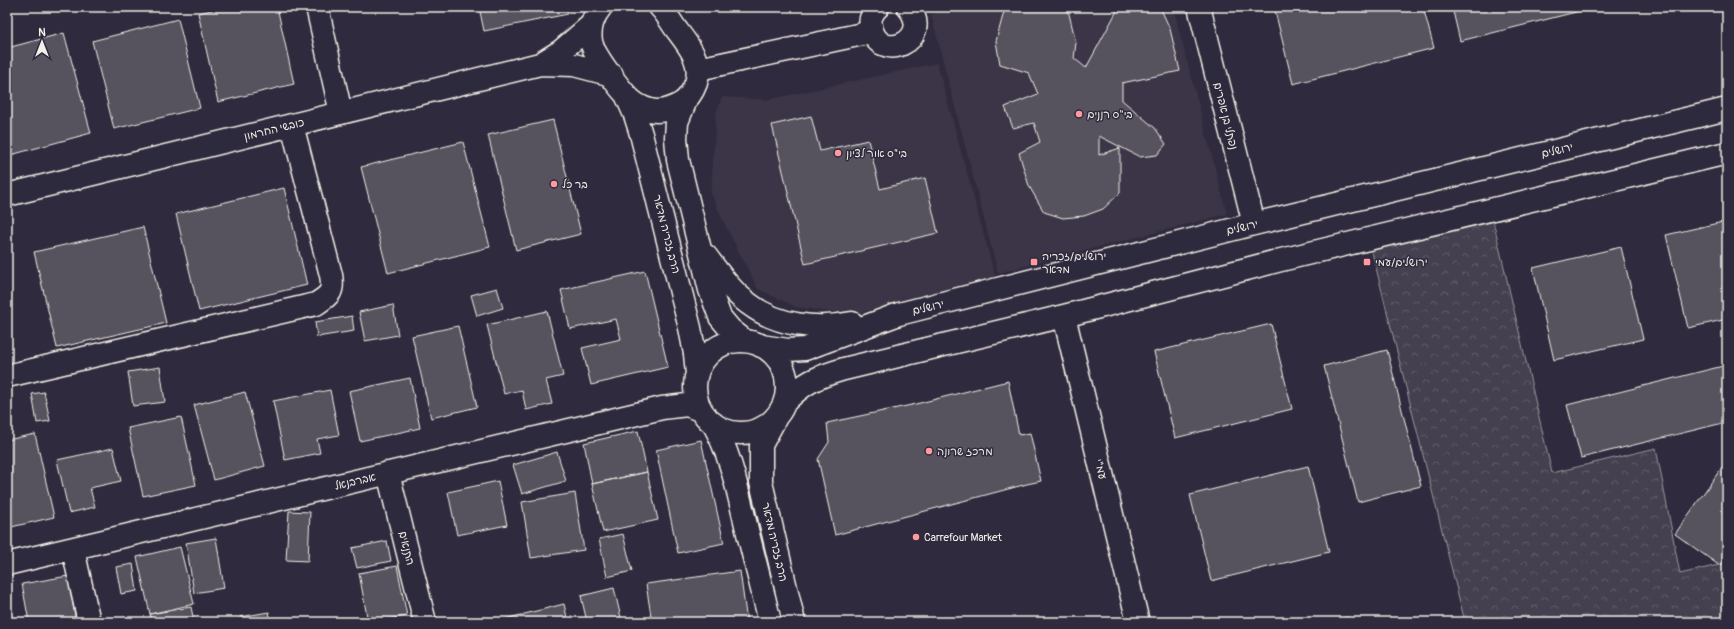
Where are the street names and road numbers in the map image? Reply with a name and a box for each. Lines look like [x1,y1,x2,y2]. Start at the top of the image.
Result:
street label: נפתלי בן אפרים [1211,81,1240,151]
street label: כובשי החרמון [243,116,306,143]
street label: ירושלים [1540,140,1574,161]
street label: הרב זכריה מדאר [650,193,683,275]
street label: ירושלים [1225,217,1259,238]
street label: ירושלים [911,297,945,318]
street label: עמ"י [1092,458,1109,481]
street label: אברבנאל [333,470,377,493]
street label: הרב זכריה מדאר [759,501,790,583]
street label: התנאים [396,530,417,567]

